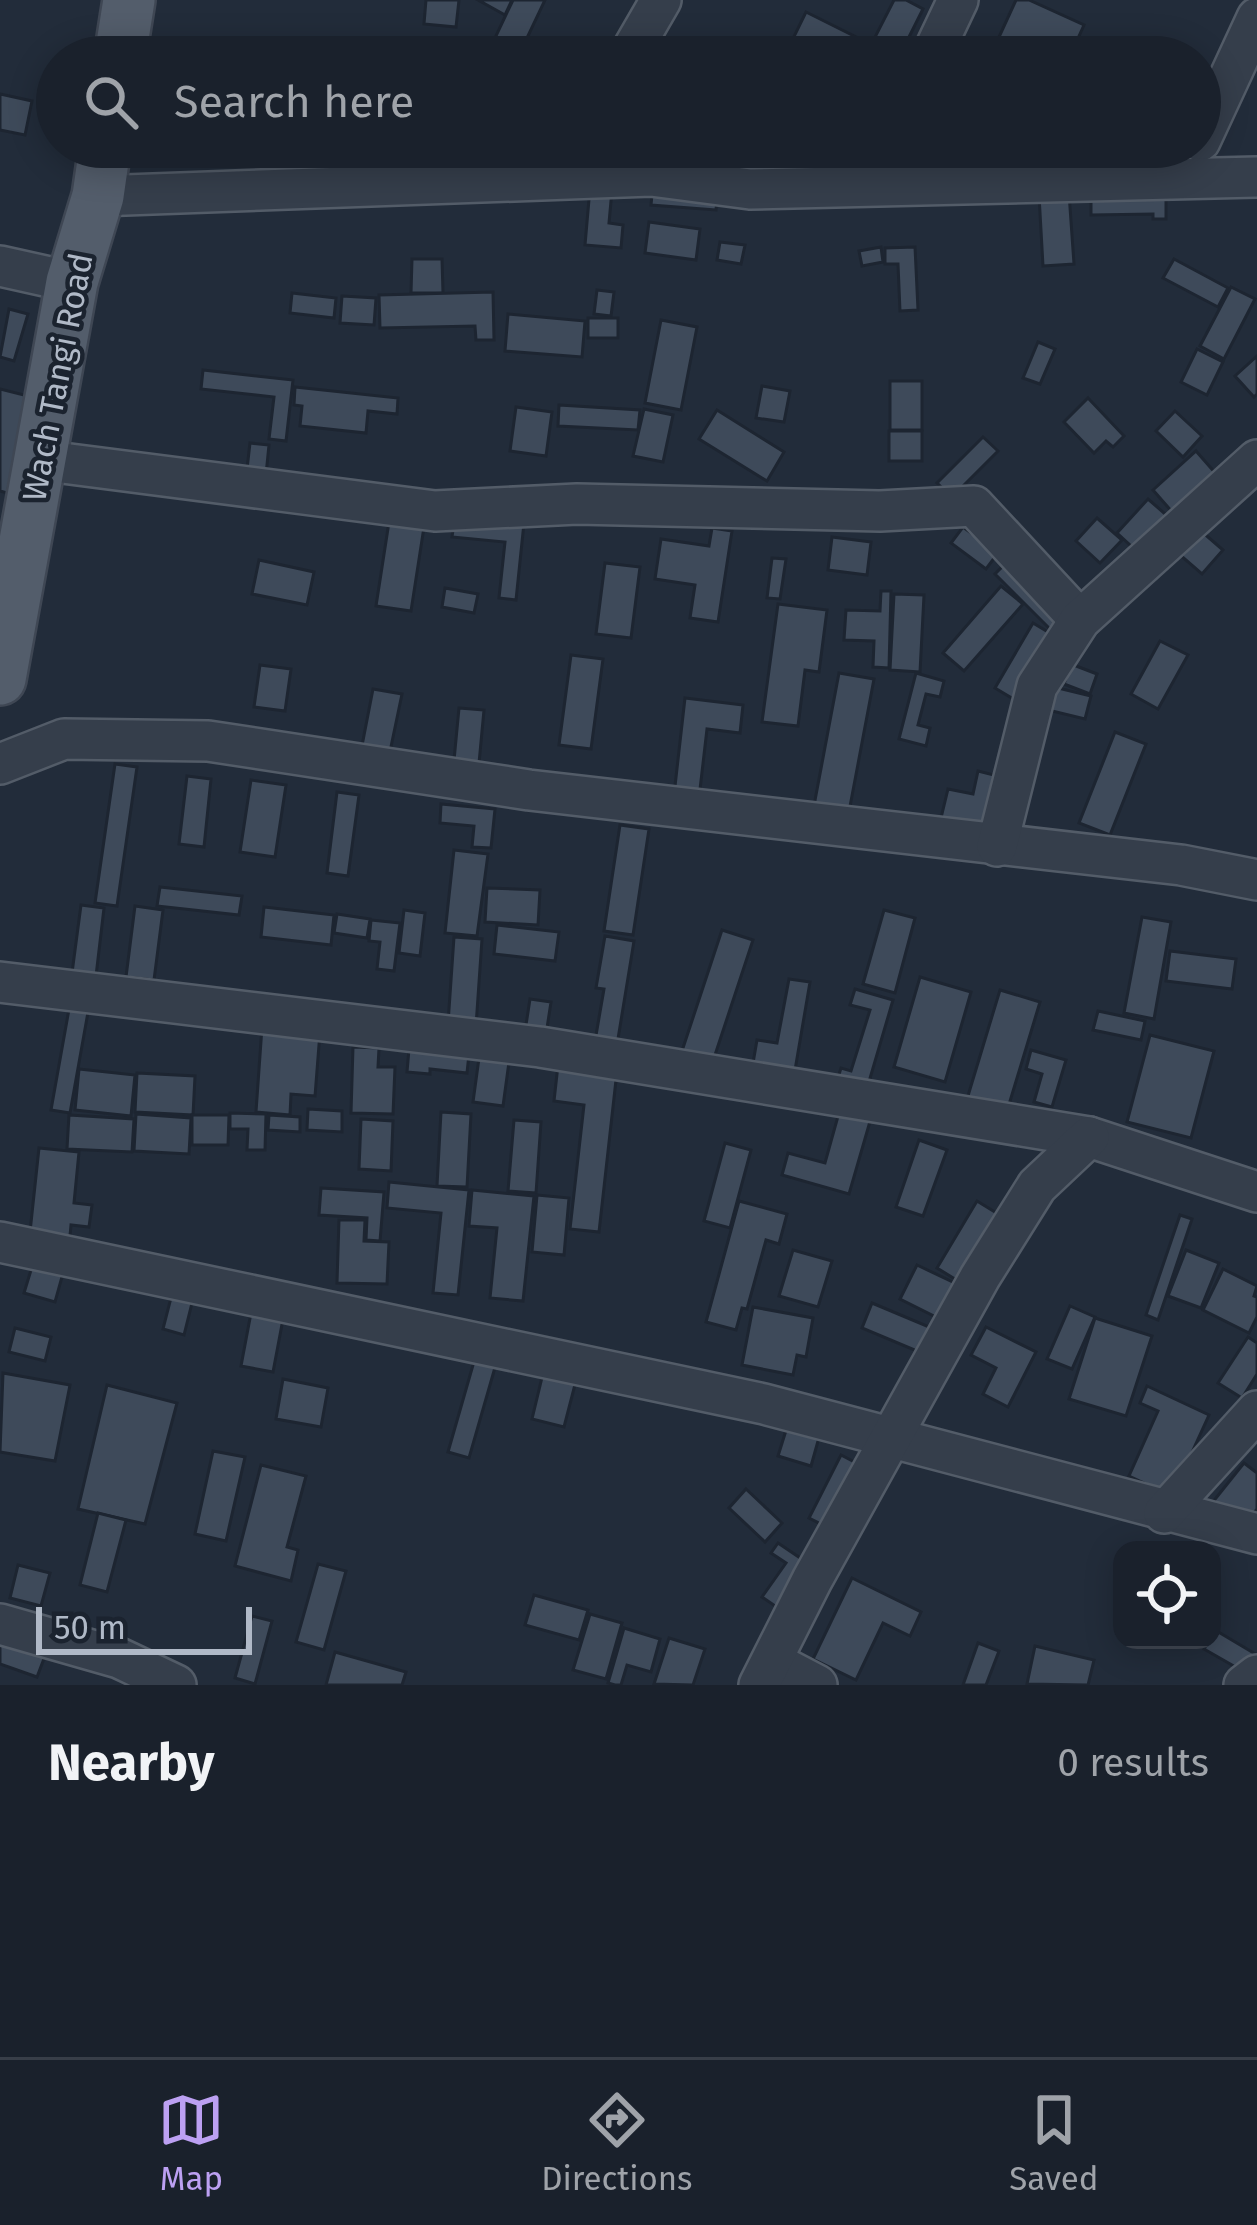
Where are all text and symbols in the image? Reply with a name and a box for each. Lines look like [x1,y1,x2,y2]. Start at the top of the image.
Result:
search box [36,36,1221,168]
icon: search [78,69,144,135]
text: Search here [174,75,414,129]
street label: Wach Tangi Road [14,250,102,505]
map controls [1113,1541,1221,1649]
button: locate [1113,1541,1221,1649]
scale bar [36,1601,252,1654]
text: 50 m [54,1608,126,1648]
text: Nearby [48,1732,214,1794]
text: 0 results [1057,1740,1209,1786]
tab: Map [158,2087,224,2199]
tab: Directions [541,2087,693,2199]
tab: Saved [1009,2087,1099,2199]

